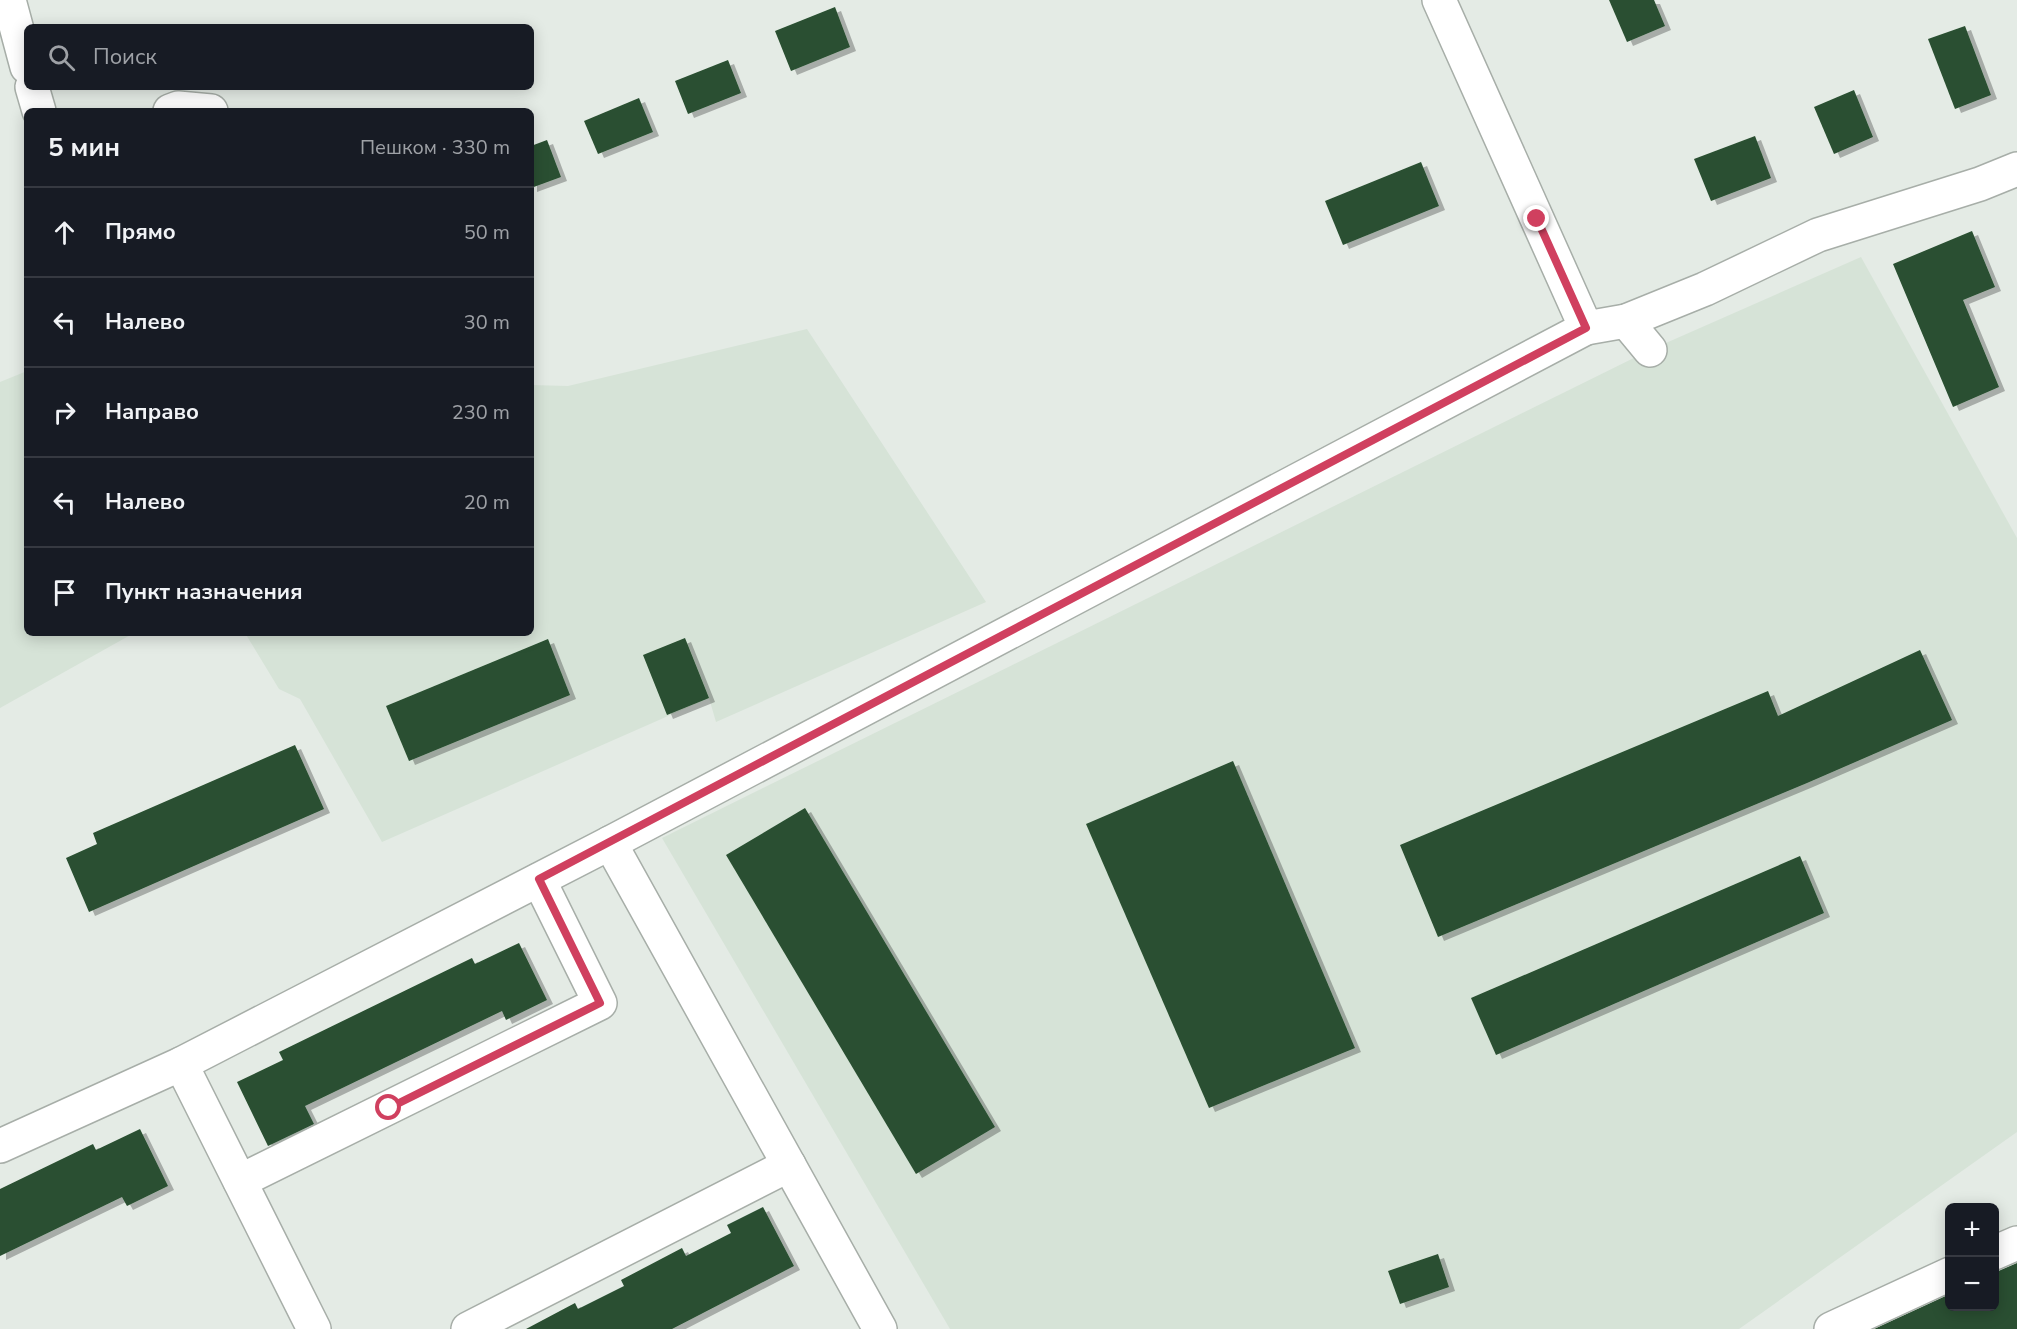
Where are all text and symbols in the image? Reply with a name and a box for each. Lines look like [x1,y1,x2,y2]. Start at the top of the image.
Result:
search box [24,24,534,90]
icon: search [45,41,78,74]
text: Поиск [93,42,157,72]
text: 5 мин [48,130,120,165]
text: Пешком · 330 m [360,134,510,161]
route end [1523,205,1549,231]
icon: ahead [48,216,81,249]
text: Прямо [105,217,176,247]
text: 50 m [464,219,510,246]
icon: left [48,306,81,339]
text: Налево [105,307,185,337]
text: 30 m [464,309,510,336]
icon: right [48,396,81,429]
text: Направо [105,397,199,427]
text: 230 m [452,399,510,426]
icon: left [48,486,81,519]
text: Налево [105,487,185,517]
text: 20 m [464,489,510,516]
icon: arrive [48,576,81,609]
text: Пункт назначения [105,577,303,607]
route start [375,1094,401,1120]
map controls [1945,1203,1999,1311]
button: + [1945,1203,1999,1257]
button: − [1945,1257,1999,1311]

